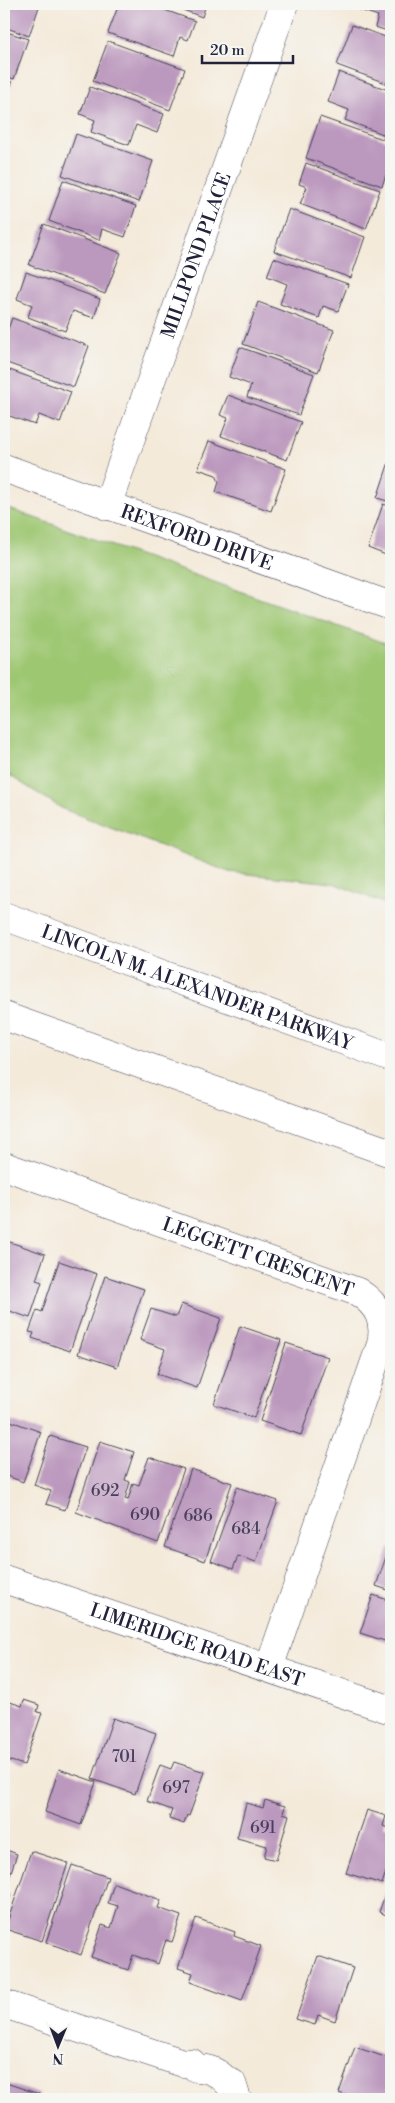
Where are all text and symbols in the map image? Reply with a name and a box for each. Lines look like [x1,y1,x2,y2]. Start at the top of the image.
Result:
scale bar [202,32,294,64]
text: 20 m [210,41,245,60]
street label: MILLPOND PLACE [156,169,237,342]
street label: REXFORD DRIVE [117,500,276,576]
street label: LINCOLN M. ALEXANDER PARKWAY [38,920,358,1057]
street label: LEGGETT CRESCENT [159,1212,357,1303]
house number: 692 [91,1481,119,1501]
house number: 690 [130,1505,160,1525]
house number: 686 [183,1506,213,1526]
house number: 684 [231,1519,261,1539]
street label: LIMERIDGE ROAD EAST [87,1598,307,1693]
house number: 701 [112,1747,136,1767]
house number: 697 [162,1778,190,1798]
house number: 691 [250,1818,276,1838]
north arrow [32,2020,82,2070]
text: N [52,2049,63,2067]

